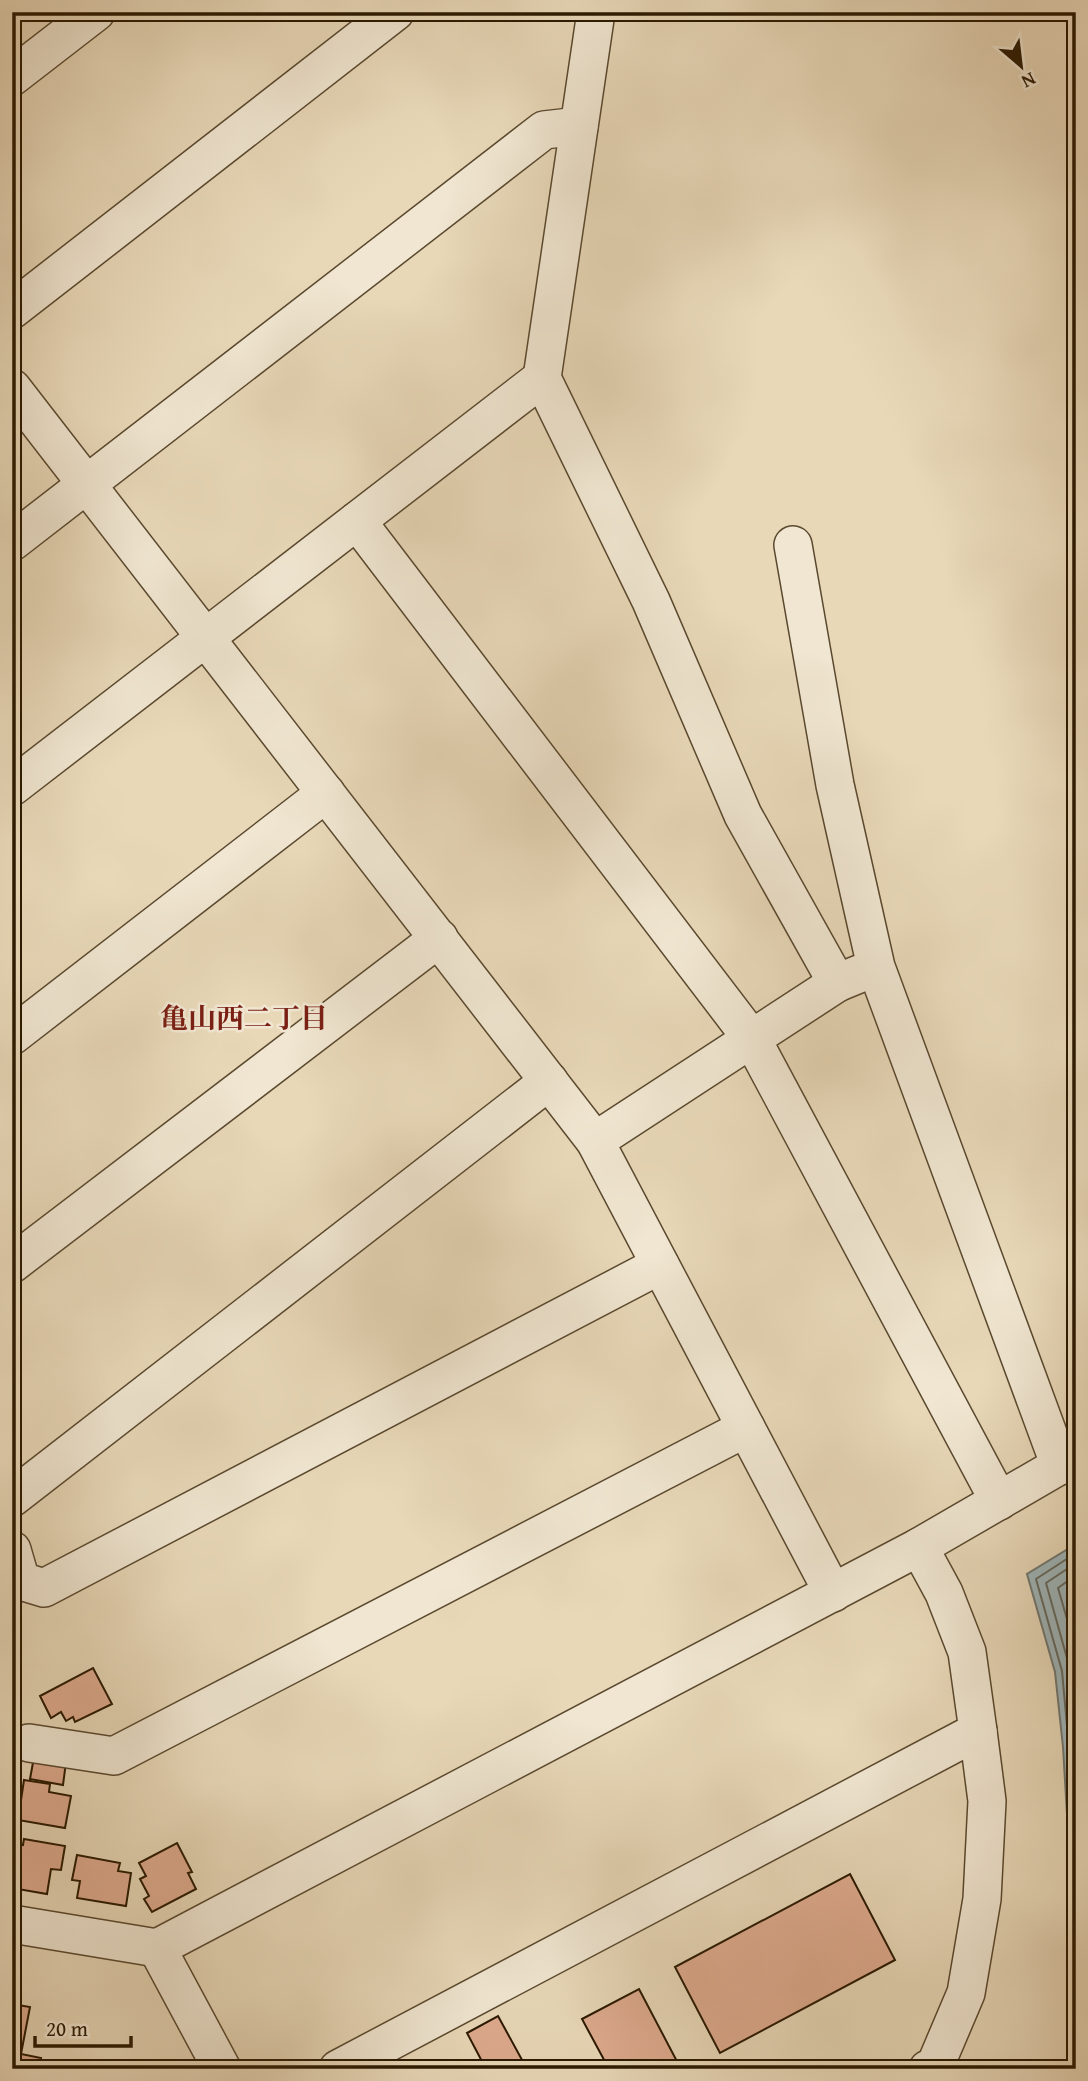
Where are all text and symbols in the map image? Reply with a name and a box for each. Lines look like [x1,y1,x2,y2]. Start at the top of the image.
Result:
north arrow [986,32,1056,102]
text: N [1017,66,1041,96]
district label: 亀山西二丁目 [160,997,328,1038]
scale bar [35,2004,131,2048]
text: 20 m [46,2013,88,2044]

